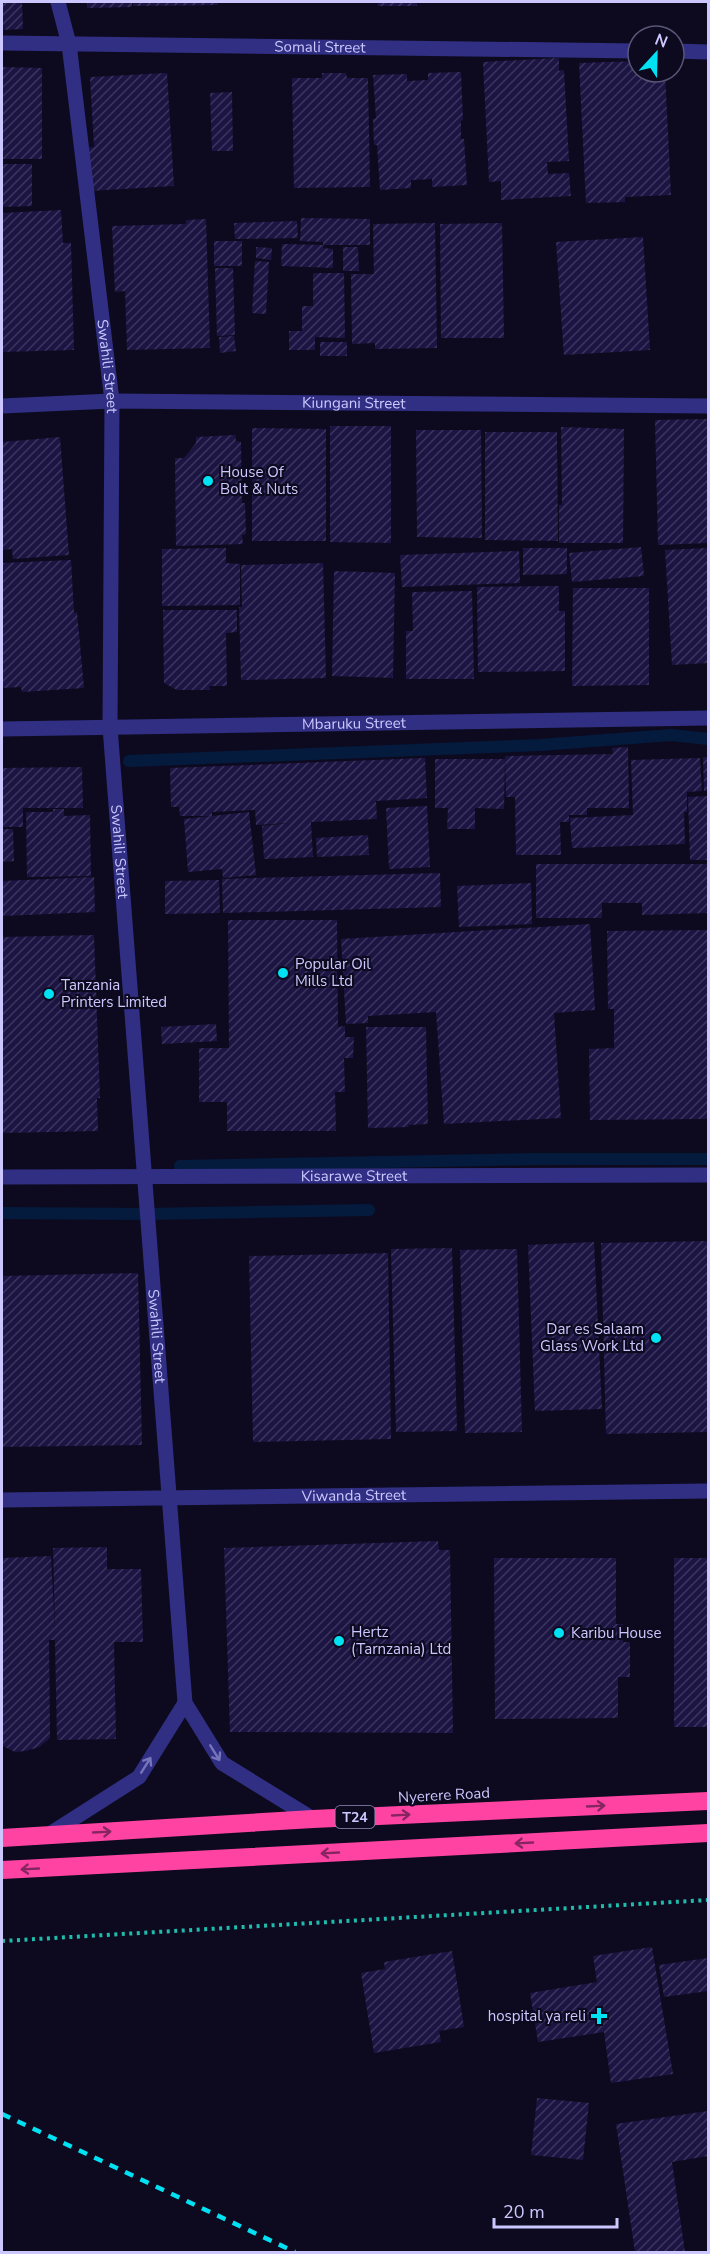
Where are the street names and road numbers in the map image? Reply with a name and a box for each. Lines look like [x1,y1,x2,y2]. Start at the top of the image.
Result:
street label: Somali Street [274,36,366,58]
street label: Swahili Street [92,318,122,414]
street label: Kiungani Street [302,393,406,413]
street label: Mbaruku Street [302,713,407,734]
street label: Swahili Street [106,804,133,900]
street label: Kisarawe Street [301,1166,408,1186]
street label: Swahili Street [143,1288,170,1385]
street label: Viwanda Street [301,1485,407,1506]
street label: Nyerere Road [398,1783,490,1807]
road number: T24 [336,1806,374,1828]

